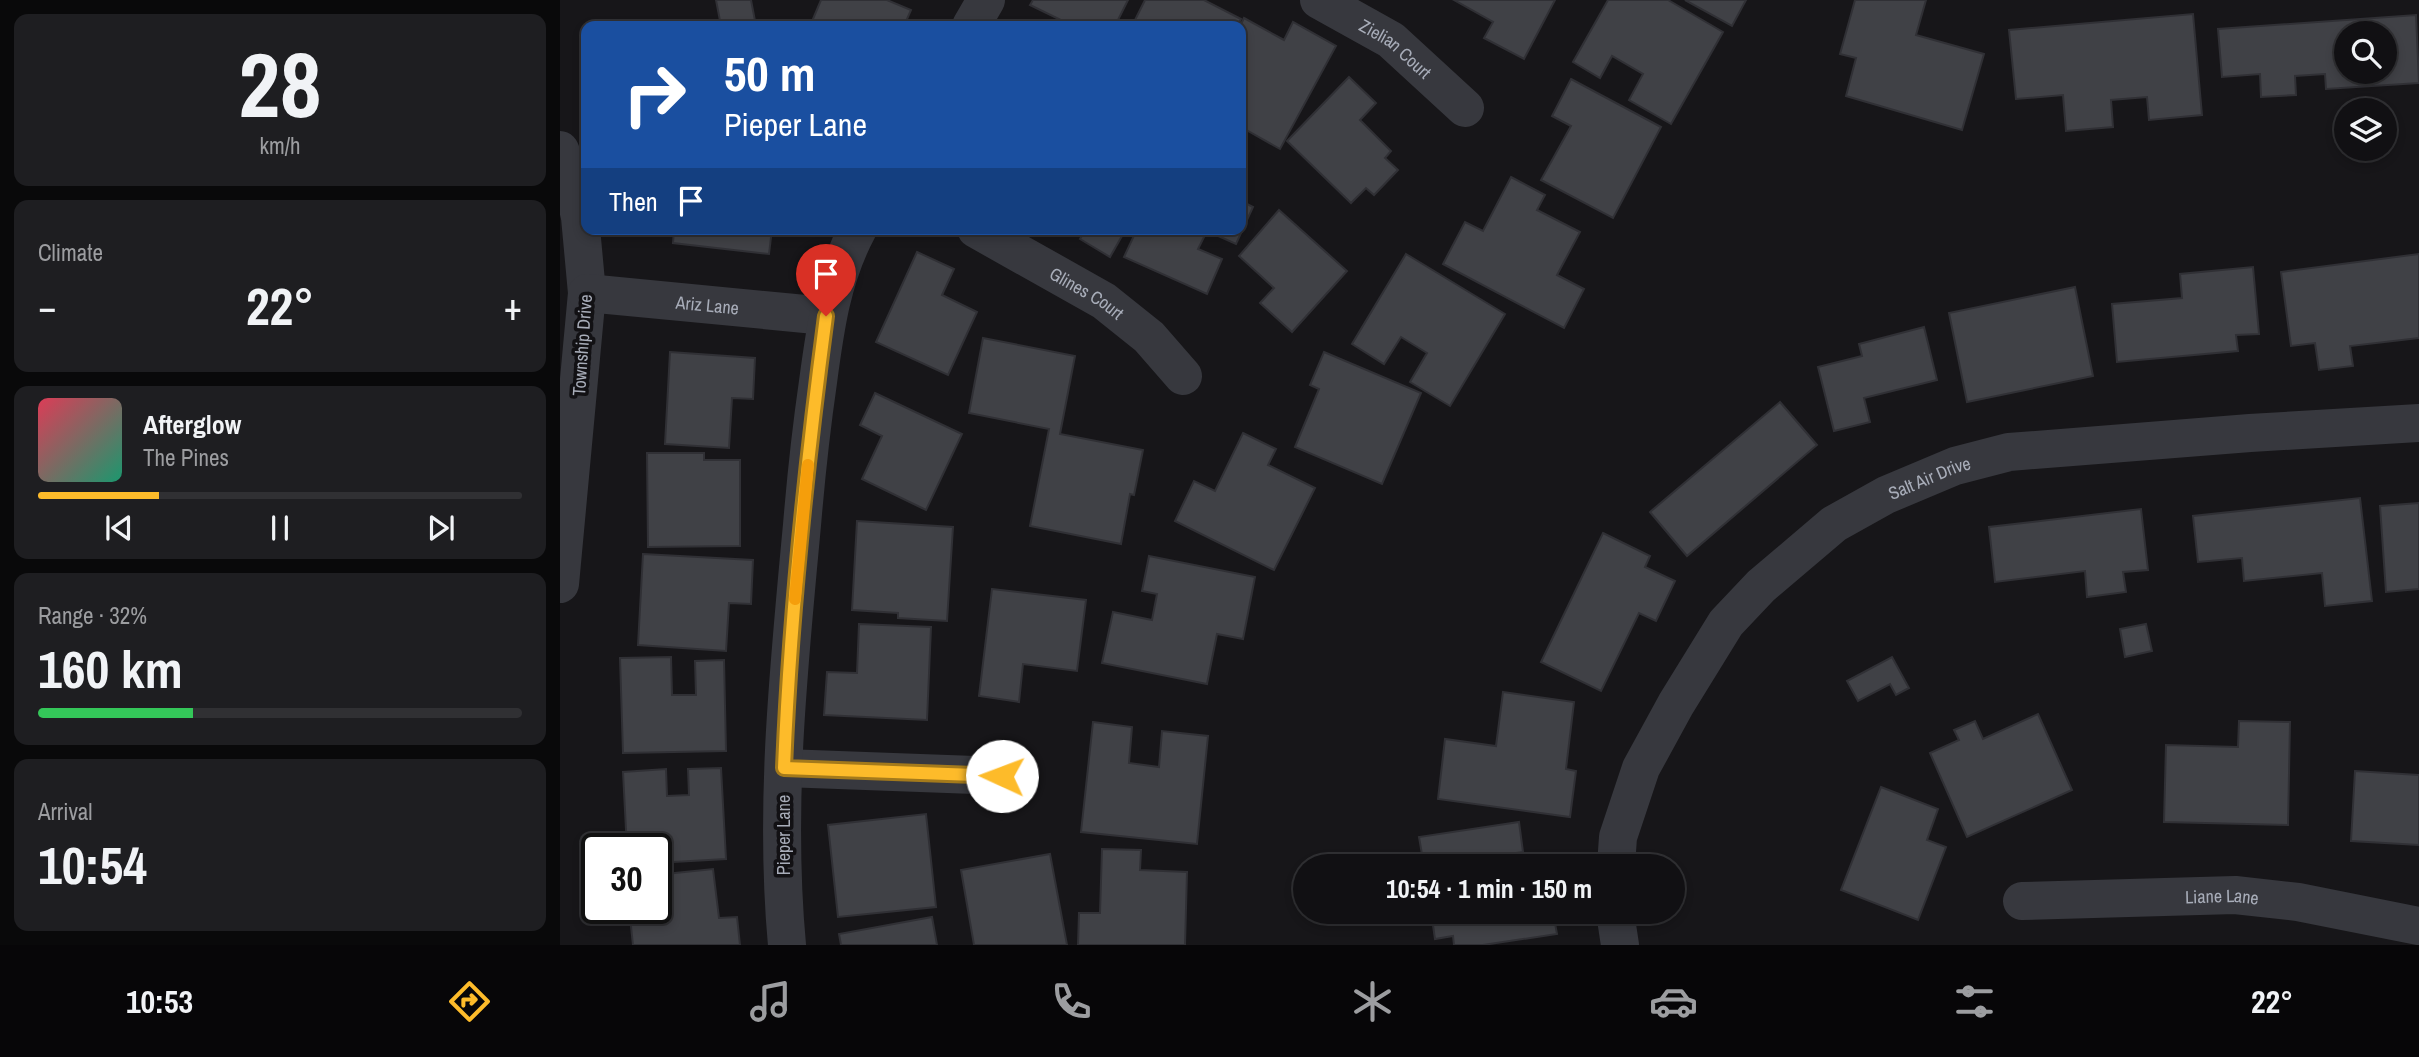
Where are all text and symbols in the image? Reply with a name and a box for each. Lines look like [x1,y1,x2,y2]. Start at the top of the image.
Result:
street label: Zielian Court [1355,13,1437,84]
map controls [2334,21,2397,161]
button: search [2334,21,2397,84]
text: 28 [239,23,322,145]
text: 50 m [724,40,816,106]
icon: right [609,49,700,140]
button: layers [2334,98,2397,161]
text: Pieper Lane [724,103,867,146]
text: km/h [260,130,300,161]
icon: arrive [672,182,710,220]
text: Then [609,184,658,219]
text: Climate [38,237,103,268]
pin [796,244,856,316]
icon: arrive [807,255,845,293]
street label: Glines Court [1045,261,1129,325]
text: 22° [246,271,314,341]
text: − [38,281,56,332]
text: + [504,281,522,332]
street label: Ariz Lane [674,289,740,320]
street label: Township Drive [566,293,598,397]
text: Afterglow [143,407,241,442]
text: The Pines [143,442,229,473]
street label: Salt Air Drive [1884,450,1973,505]
icon: previous [100,509,138,547]
icon: pause [261,509,299,547]
icon: next [422,509,460,547]
text: Range · 32% [38,600,147,631]
text: 160 km [38,634,183,704]
position arrow [965,739,1039,813]
street label: Pieper Lane [771,795,796,875]
text: Arrival [38,796,93,827]
text: 10:54 [38,830,147,900]
speed limit sign: 30 [581,833,672,924]
text: 10:54 · 1 min · 150 m [1386,871,1592,906]
street label: Liane Lane [2185,882,2260,910]
icon: directions [445,977,494,1026]
icon: music [746,977,795,1026]
icon: phone [1047,977,1096,1026]
icon: climate [1348,977,1397,1026]
icon: car [1649,977,1698,1026]
icon: filters [1950,977,1999,1026]
text: 10:53 [126,980,193,1023]
text: 22° [2251,980,2293,1023]

